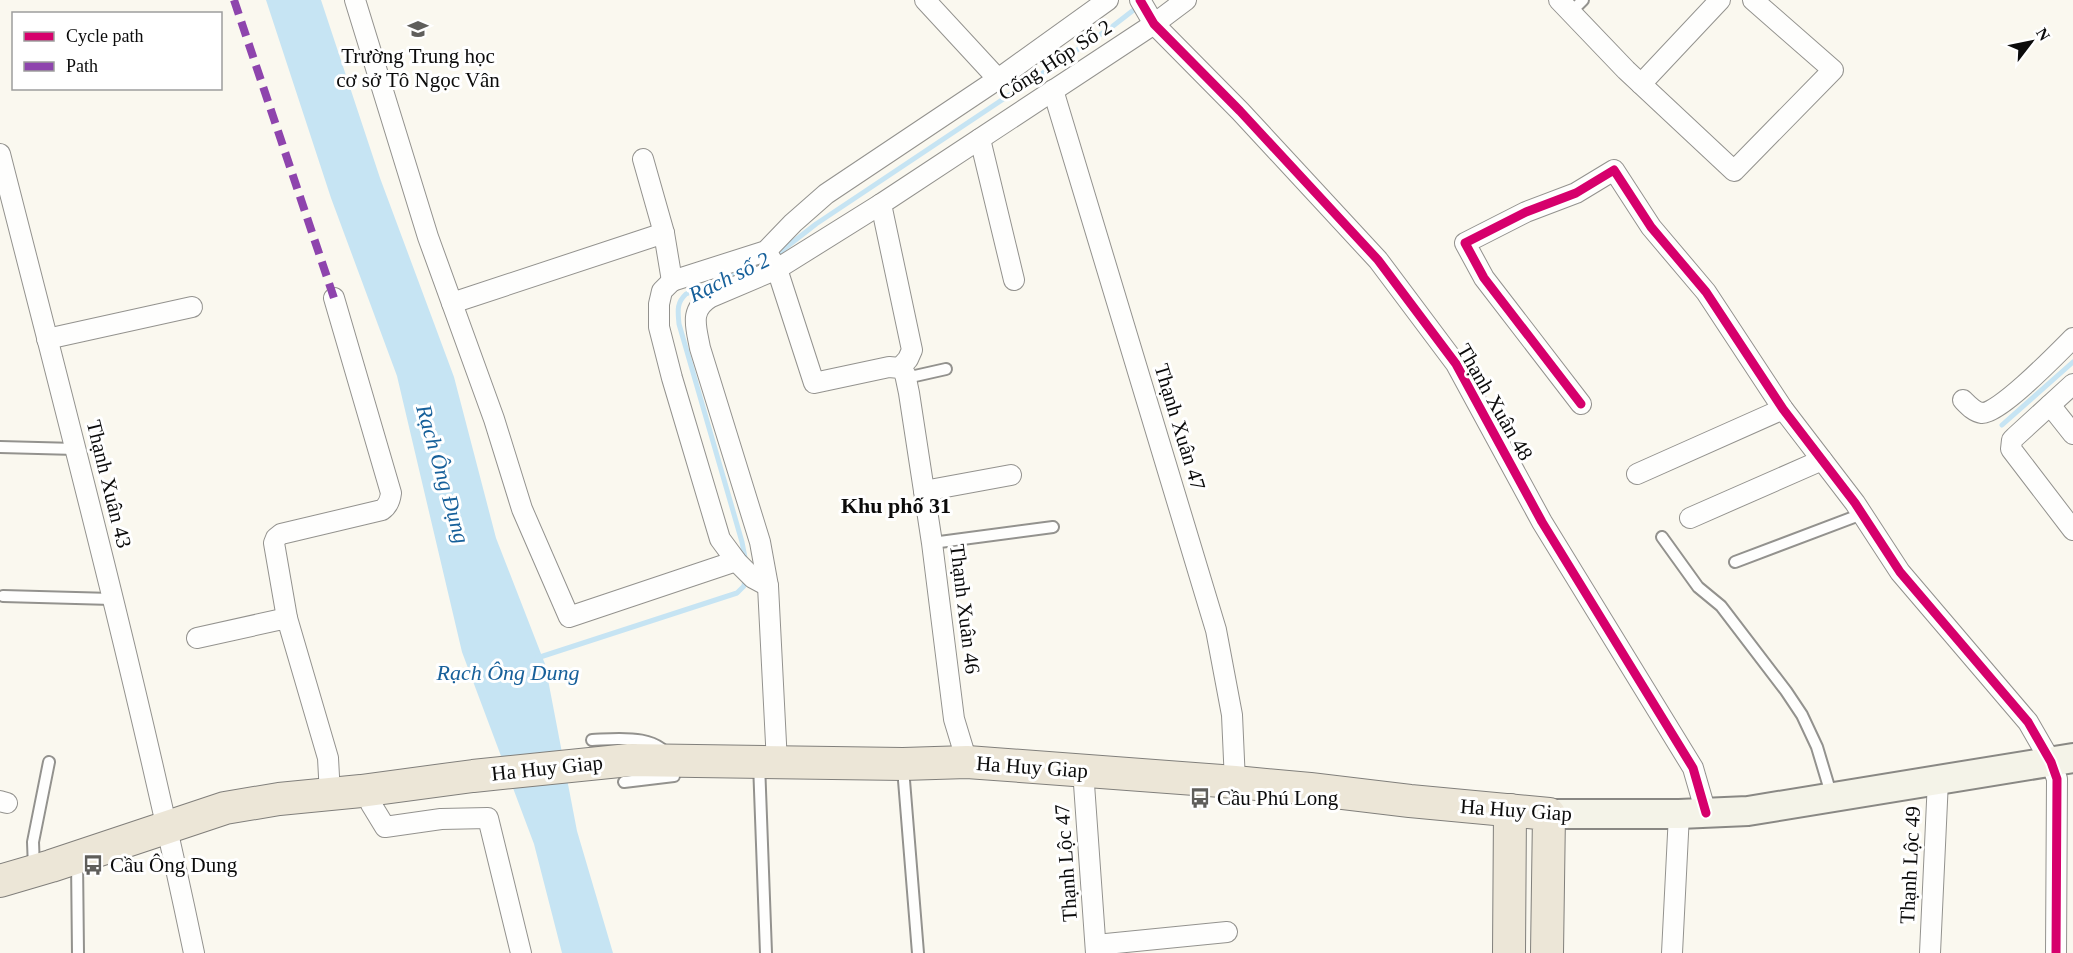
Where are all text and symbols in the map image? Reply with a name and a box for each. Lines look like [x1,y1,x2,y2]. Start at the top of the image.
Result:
legend [12,12,222,90]
north arrow [2001,12,2061,72]
street label: Cống Hộp Số 2 [994,15,1116,105]
school or university icon: Trường Trung học cơ sở Tô Ngọc Vân [406,17,430,41]
text: N [2033,25,2054,44]
text: Cycle path [66,26,143,46]
place label: Trường Trung học cơ sở Tô Ngọc Vân [336,44,500,92]
text: Path [66,56,98,76]
water label: Rạch số 2 [684,247,773,308]
street label: Thạnh Xuân 48 [1452,339,1538,465]
street label: Thạnh Xuân 47 [1149,361,1211,493]
water label: Rạch Ông Đụng [411,401,475,546]
street label: Thạnh Xuân 43 [82,418,136,550]
district label: Khu phố 31 [841,493,951,518]
street label: Thạnh Xuân 46 [945,543,985,675]
water label: Rạch Ông Dung [436,660,579,685]
street label: Ha Huy Giap [490,750,604,786]
street label: Ha Huy Giap [975,751,1089,783]
bus stop icon: Cầu Phú Long [1188,786,1212,810]
place label: Cầu Phú Long [1217,786,1339,810]
street label: Ha Huy Giap [1459,794,1573,826]
street label: Thạnh Lộc 47 [1050,803,1082,923]
street label: Thạnh Lộc 49 [1895,806,1925,924]
bus stop icon: Cầu Ông Dung [81,853,105,877]
place label: Cầu Ông Dung [110,853,238,877]

